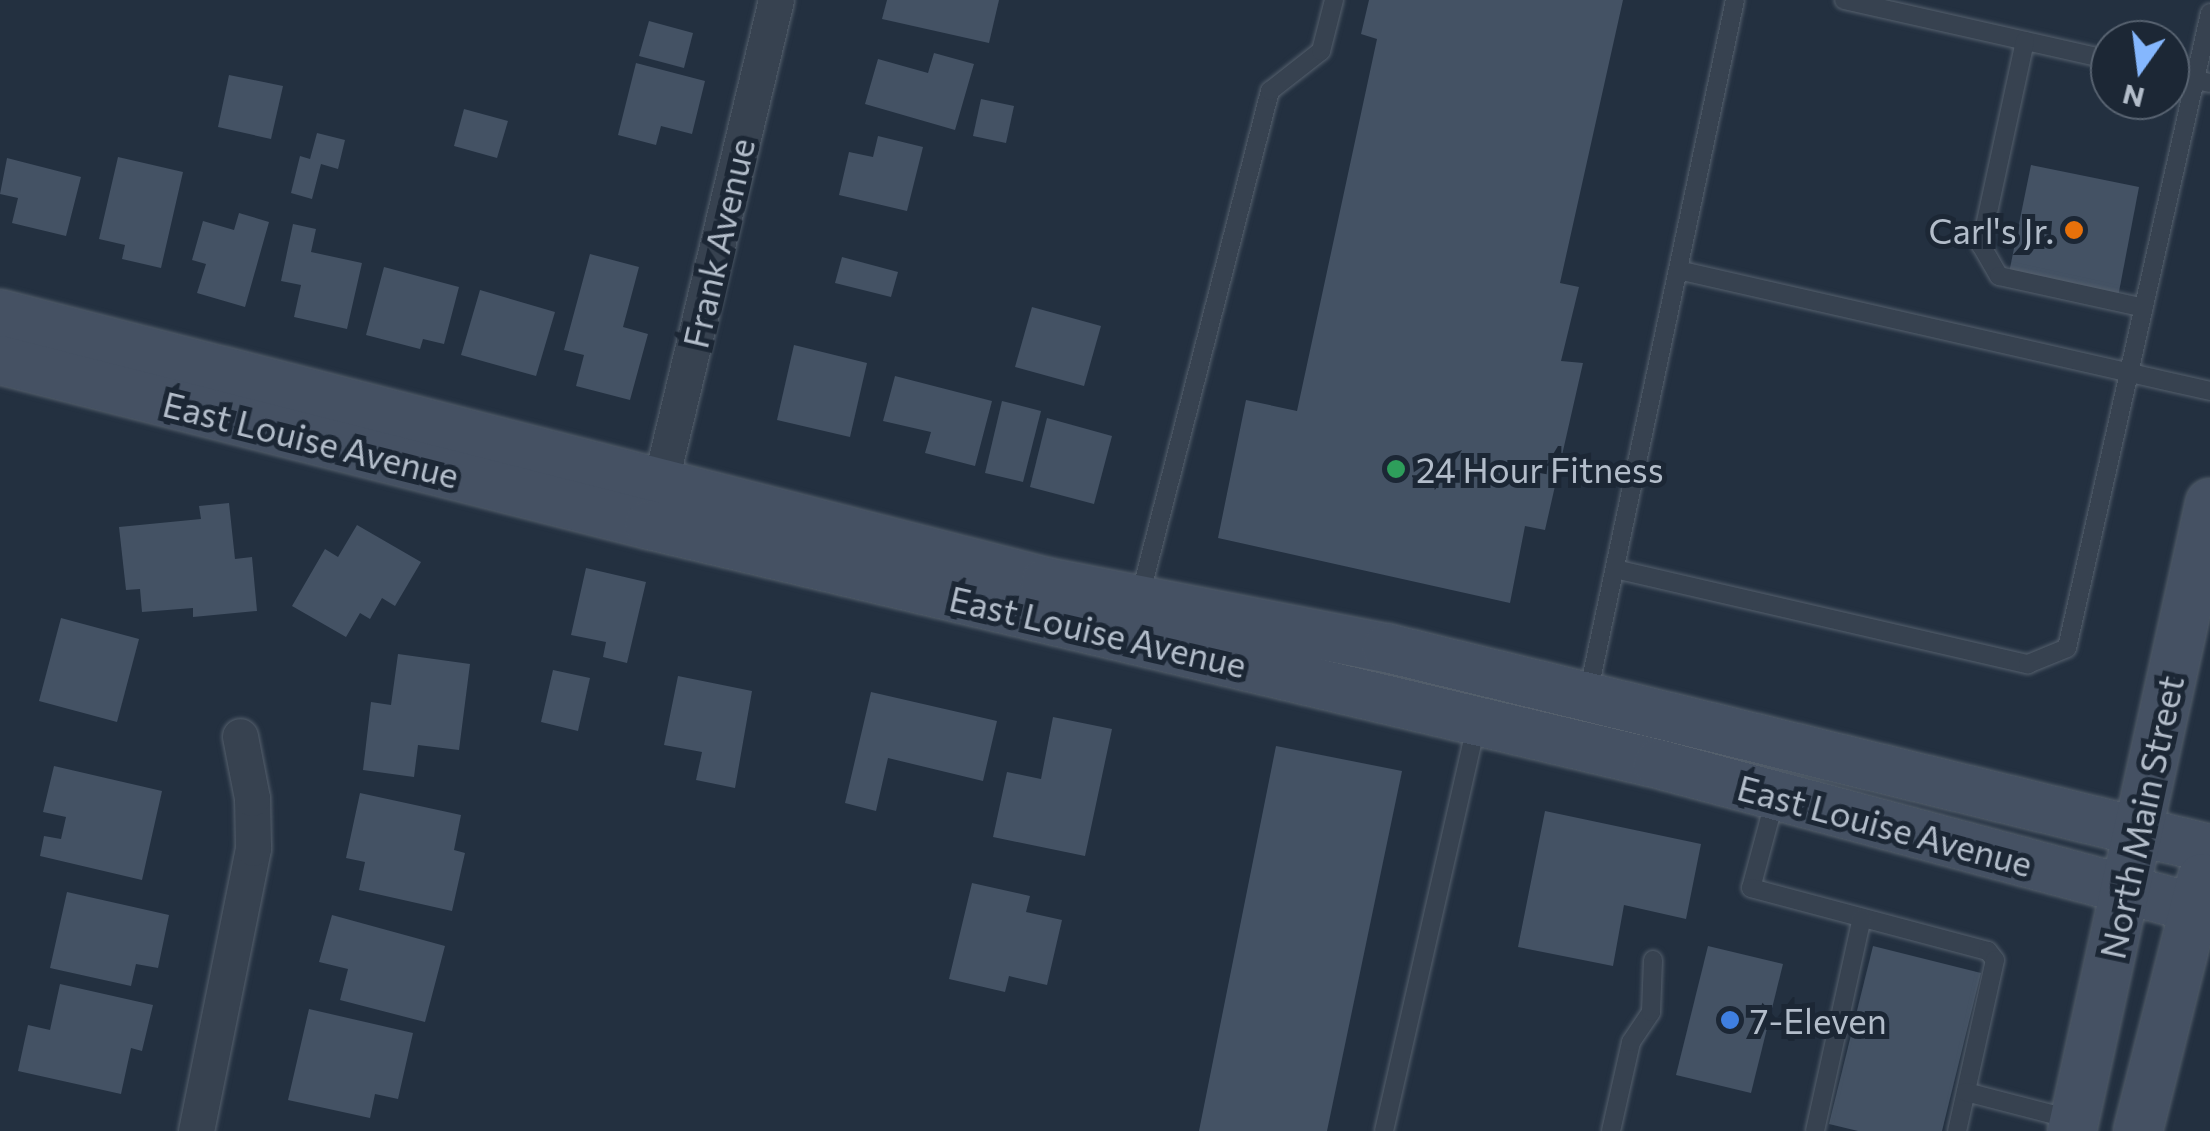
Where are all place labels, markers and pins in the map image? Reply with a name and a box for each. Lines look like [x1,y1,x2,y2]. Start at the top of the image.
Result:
place label: Carl's Jr. [1928,209,2054,251]
marker: Carl's Jr. [2063,219,2085,241]
place label: 24 Hour Fitness [1416,448,1664,490]
marker: 24 Hour Fitness [1385,458,1407,480]
place label: 7-Eleven [1750,999,1887,1041]
marker: 7-Eleven [1719,1009,1741,1031]

